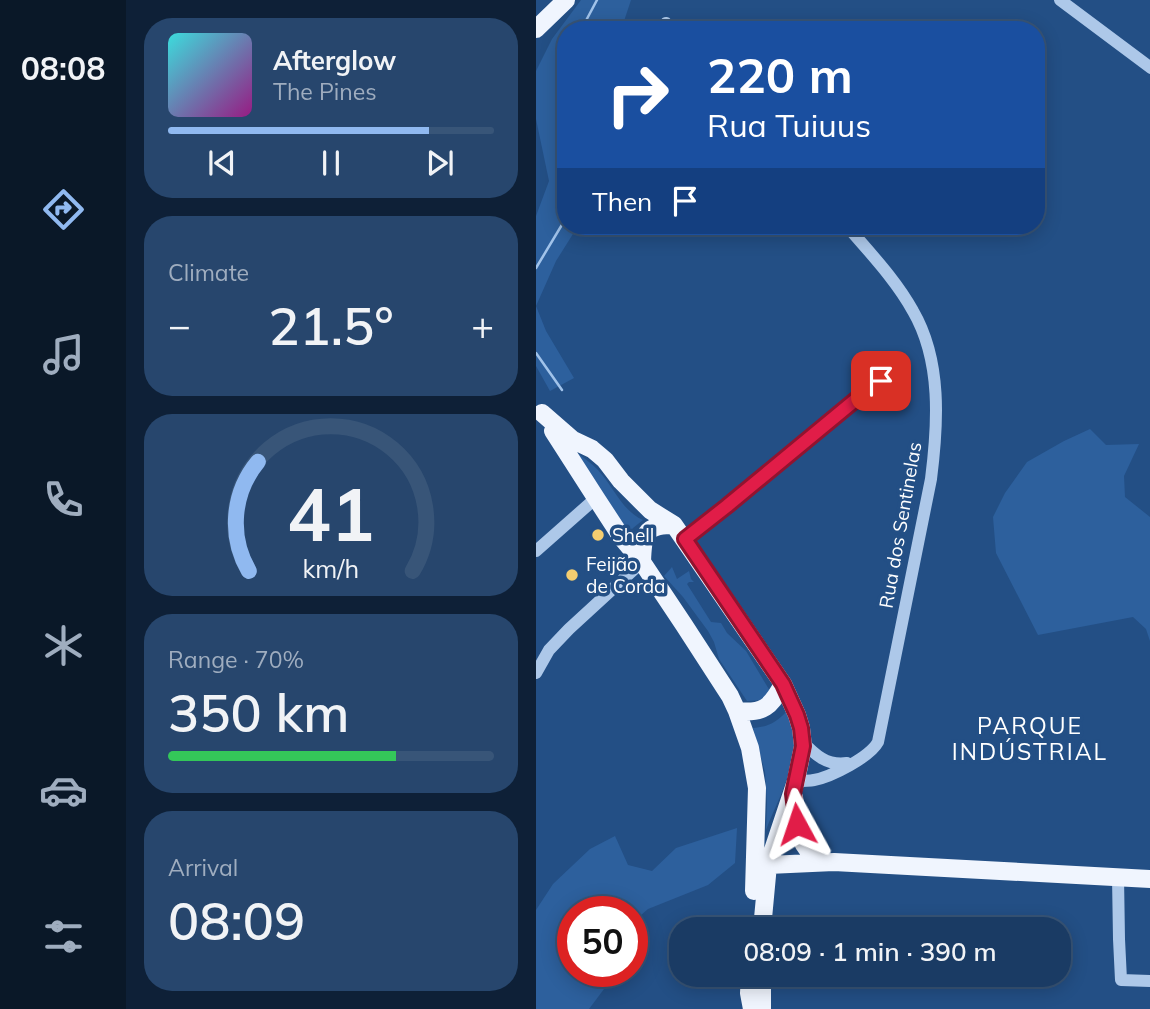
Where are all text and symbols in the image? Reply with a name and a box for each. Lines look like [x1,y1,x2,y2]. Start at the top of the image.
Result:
text: Afterglow [273,44,396,77]
text: 220 m [707,44,853,105]
text: 08:08 [21,48,105,88]
icon: right [592,49,683,140]
text: The Pines [273,77,377,106]
text: Rua Tuiuus [707,105,871,145]
icon: previous [203,144,241,182]
icon: pause [312,144,350,182]
icon: next [421,144,459,182]
icon: arrive [666,182,704,220]
icon: directions [39,185,88,234]
text: Then [592,185,652,218]
text: Climate [168,258,249,287]
text: 21.5° [268,293,394,358]
text: − [168,301,191,349]
text: + [471,301,494,349]
icon: music [39,330,88,379]
pin [851,351,911,411]
icon: arrive [862,362,900,400]
street label: Rua dos Sentinelas [874,440,926,610]
text: 41 [287,468,375,559]
icon: phone [39,475,88,524]
place label: Shell [612,523,654,547]
marker: Shell [590,527,606,543]
text: km/h [303,552,359,583]
place label: Feijão de Corda [586,552,665,598]
marker: Feijão de Corda [564,567,580,583]
icon: climate [39,621,88,670]
text: Range · 70% [168,645,304,674]
text: 350 km [168,680,349,745]
district label: PARQUE INDÚSTRIAL [952,711,1108,766]
icon: car [39,766,88,815]
position arrow [760,787,834,861]
text: Arrival [168,853,238,882]
text: 08:09 [168,888,305,953]
speed limit sign: 50 [557,896,648,987]
icon: filters [39,912,88,961]
text: 08:09 · 1 min · 390 m [743,935,997,968]

